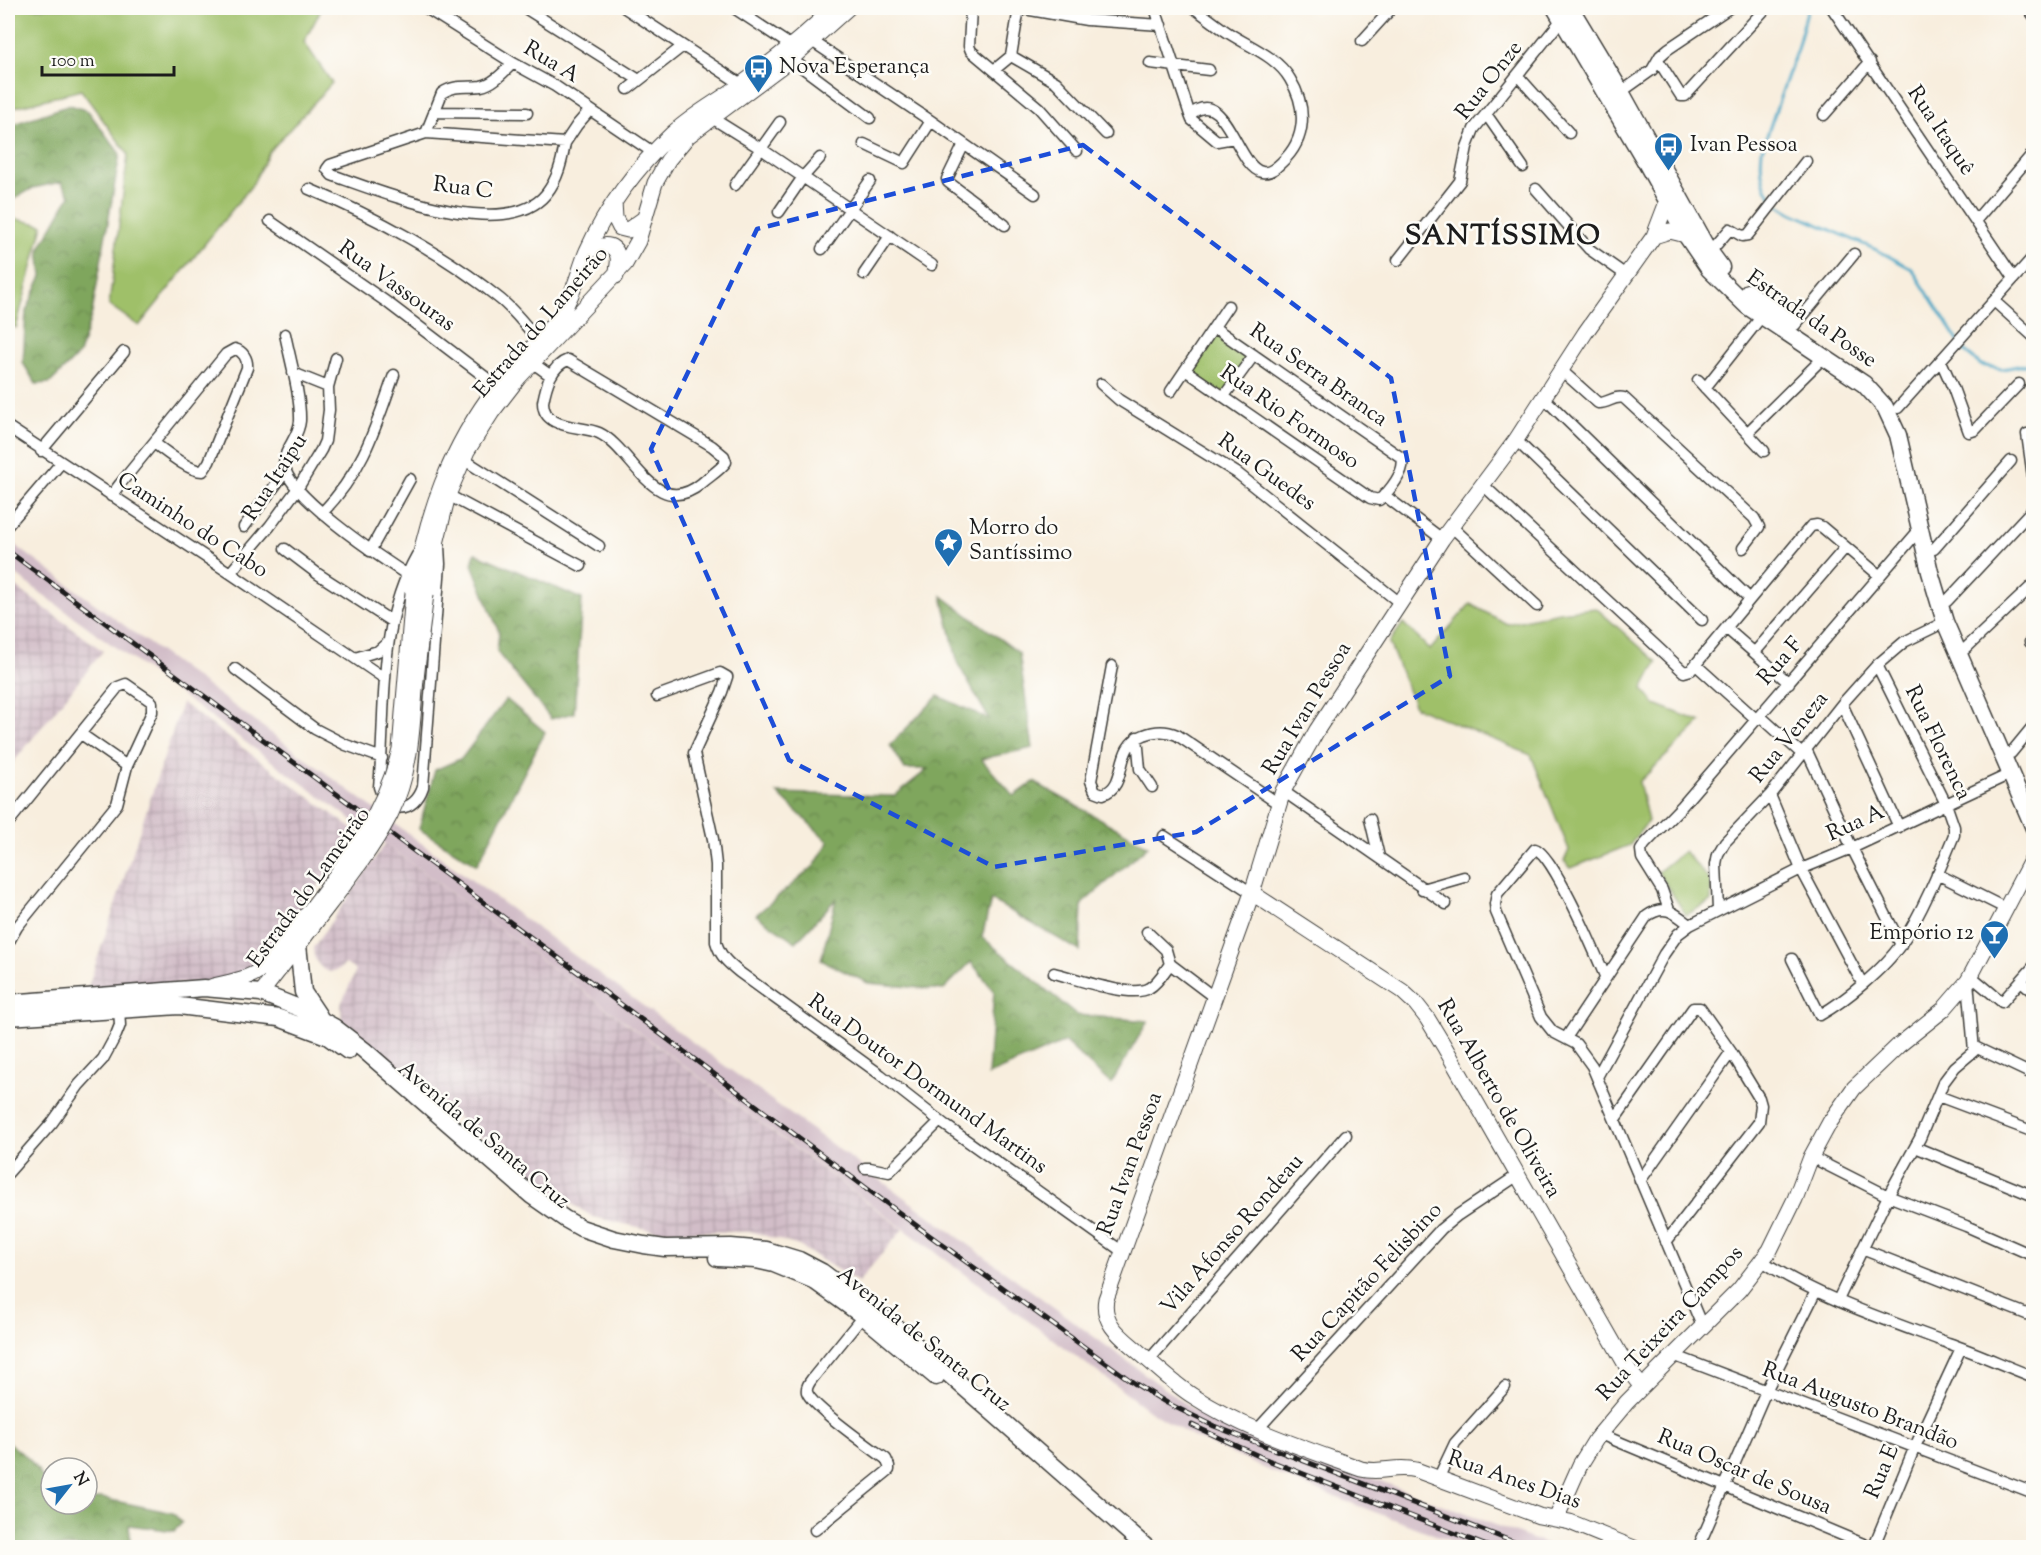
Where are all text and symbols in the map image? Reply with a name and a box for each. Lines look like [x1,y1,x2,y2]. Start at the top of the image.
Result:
street label: Rua A [517,34,585,92]
street label: Rua Onze [1449,35,1531,127]
scale bar [42,39,174,77]
text: 100 m [51,49,95,75]
bus stop icon: Nova Esperança [742,52,774,94]
place label: Nova Esperança [779,52,930,84]
street label: Rua Itaquê [1898,80,1982,182]
bus stop icon: Ivan Pessoa [1653,130,1685,172]
place label: Ivan Pessoa [1690,130,1798,162]
street label: Rua C [431,169,495,209]
district label: SANTÍSSIMO [1405,217,1601,257]
street label: Rua Vassouras [331,233,461,341]
street label: Estrada do Lameirão [467,240,617,406]
street label: Estrada da Posse [1739,263,1883,377]
street label: Rua Serra Branca [1242,316,1394,436]
street label: Rua Rio Formoso [1213,358,1365,478]
street label: Rua Guedes [1210,426,1322,520]
street label: Rua Itaipu [236,428,316,528]
street label: Caminho do Cabo [110,465,274,587]
place label: Morro do Santíssimo [969,513,1072,570]
place icon: Morro do Santíssimo [932,526,964,568]
street label: Rua F [1751,631,1811,693]
street label: Rua Ivan Pessoa [1256,636,1360,782]
street label: Rua Florenca [1895,680,1979,806]
street label: Rua Veneza [1743,685,1837,791]
street label: Rua A [1822,797,1890,851]
street label: Estrada do Lameirão [241,801,379,975]
place label: Empório 12 [1870,918,1974,950]
bar icon: Empório 12 [1979,918,2011,960]
street label: Rua Doutor Dormund Martins [801,987,1053,1183]
street label: Rua Alberto de Oliveira [1428,993,1568,1205]
street label: Avenida de Santa Cruz [390,1054,576,1218]
street label: Rua Ivan Pessoa [1090,1088,1172,1240]
street label: Vila Afonso Rondeau [1154,1147,1312,1322]
street label: Rua Capitão Felisbino [1285,1196,1451,1370]
street label: Rua Teixeira Campos [1590,1239,1752,1409]
street label: Avenida de Santa Cruz [829,1259,1017,1421]
street label: Rua Augusto Brandão [1757,1355,1963,1459]
street label: Rua Oscar de Sousa [1652,1422,1836,1524]
street label: Rua E [1857,1440,1909,1504]
street label: Rua Anes Dias [1443,1443,1585,1519]
north arrow [39,1456,99,1516]
text: N [67,1468,93,1491]

